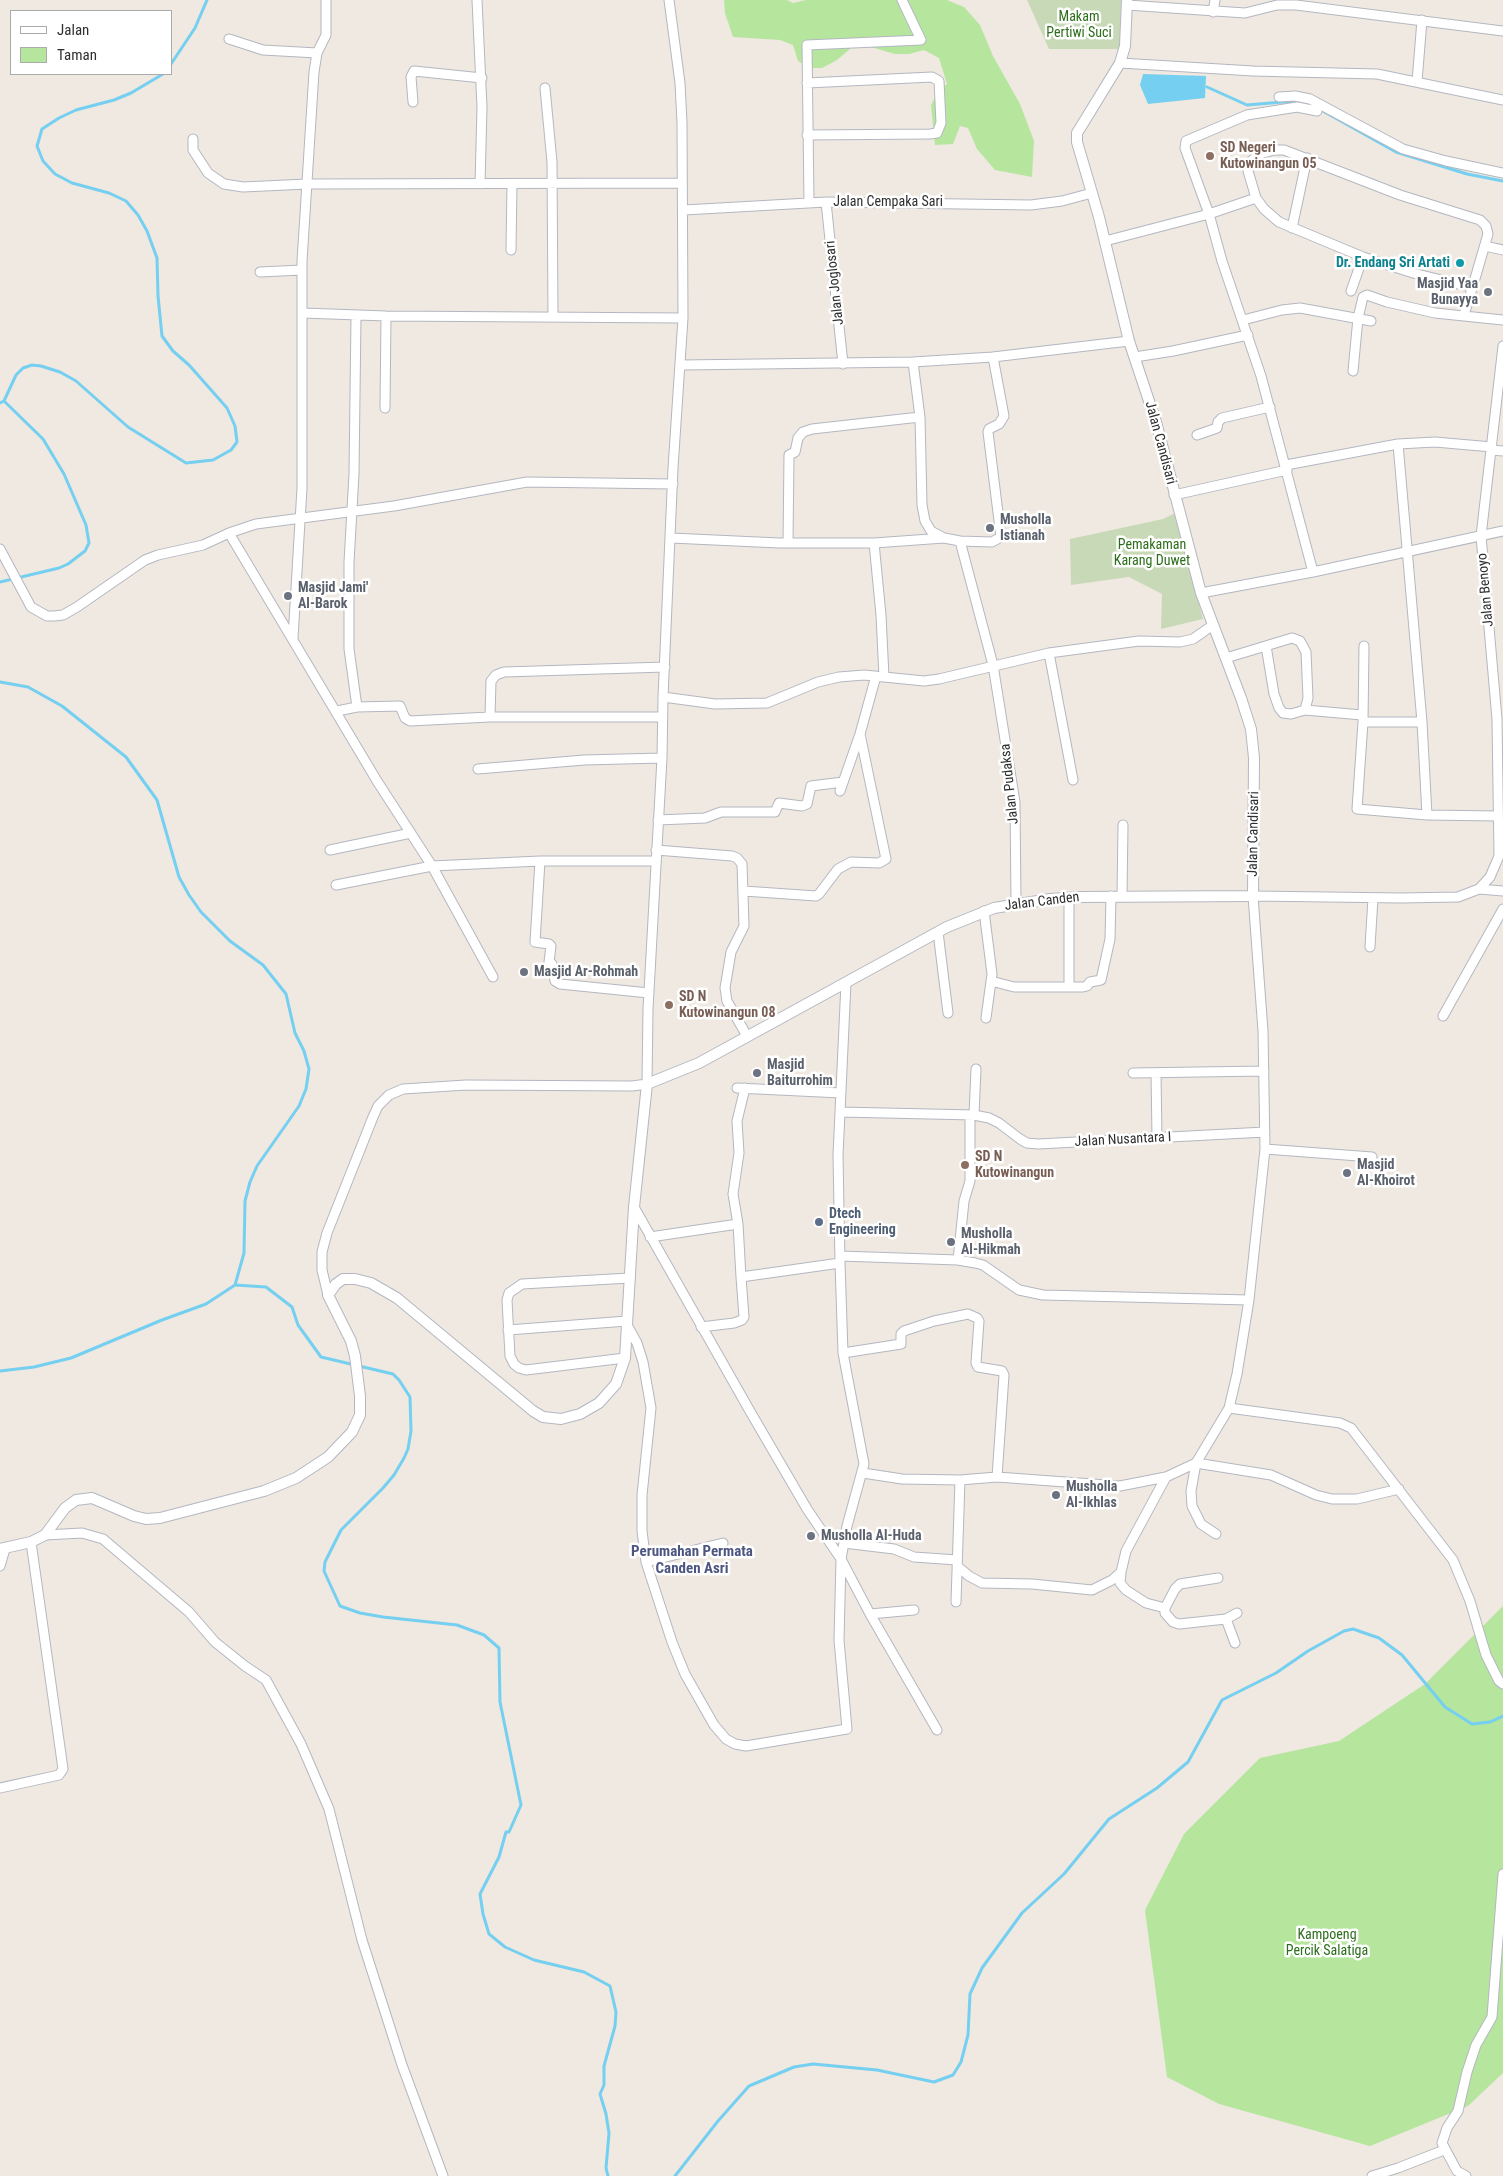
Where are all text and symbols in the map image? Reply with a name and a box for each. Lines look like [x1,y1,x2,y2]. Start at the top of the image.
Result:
park label: Makam Pertiwi Suci [1046,9,1112,41]
legend [10,10,172,75]
text: Jalan [57,21,89,39]
text: Taman [57,46,97,64]
place label: SD Negeri Kutowinangun 05 [1220,140,1316,172]
marker: SD Negeri Kutowinangun 05 [1204,150,1216,162]
street label: Jalan Cempaka Sari [833,194,943,210]
street label: Jalan Joglosari [822,240,848,326]
place label: Dr. Endang Sri Artati [1336,255,1450,271]
marker: Dr. Endang Sri Artati [1454,257,1466,269]
place label: Masjid Yaa Bunayya [1417,276,1478,308]
marker: Masjid Yaa Bunayya [1482,286,1494,298]
street label: Jalan Candisari [1141,400,1179,486]
place label: Musholla Istianah [1000,512,1051,544]
marker: Musholla Istianah [984,522,996,534]
park label: Pemakaman Karang Duwet [1114,537,1190,570]
street label: Jalan Benoyo [1474,552,1498,628]
place label: Masjid Jami' Al-Barok [298,580,368,612]
marker: Masjid Jami' Al-Barok [282,590,294,602]
street label: Jalan Pudaksa [997,743,1023,825]
street label: Jalan Candisari [1245,791,1263,877]
street label: Jalan Canden [1004,889,1080,915]
place label: Masjid Ar-Rohmah [534,964,638,980]
marker: Masjid Ar-Rohmah [518,966,530,978]
place label: SD N Kutowinangun 08 [679,989,775,1022]
marker: SD N Kutowinangun 08 [663,999,675,1011]
place label: Masjid Baiturrohim [767,1057,833,1090]
marker: Masjid Baiturrohim [751,1067,763,1079]
street label: Jalan Nusantara I [1074,1129,1172,1151]
place label: SD N Kutowinangun [975,1149,1054,1182]
place label: Masjid Al-Khoirot [1357,1157,1415,1190]
marker: SD N Kutowinangun [959,1159,971,1171]
marker: Masjid Al-Khoirot [1341,1167,1353,1179]
place label: Dtech Engineering [829,1206,896,1238]
marker: Dtech Engineering [813,1216,825,1228]
place label: Musholla Al-Hikmah [961,1226,1021,1258]
marker: Musholla Al-Hikmah [945,1236,957,1248]
place label: Musholla Al-Ikhlas [1066,1479,1117,1511]
marker: Musholla Al-Ikhlas [1050,1489,1062,1501]
place label: Musholla Al-Huda [821,1528,922,1544]
marker: Musholla Al-Huda [805,1530,817,1542]
district label: Perumahan Permata Canden Asri [631,1543,753,1578]
park label: Kampoeng Percik Salatiga [1286,1927,1368,1960]

